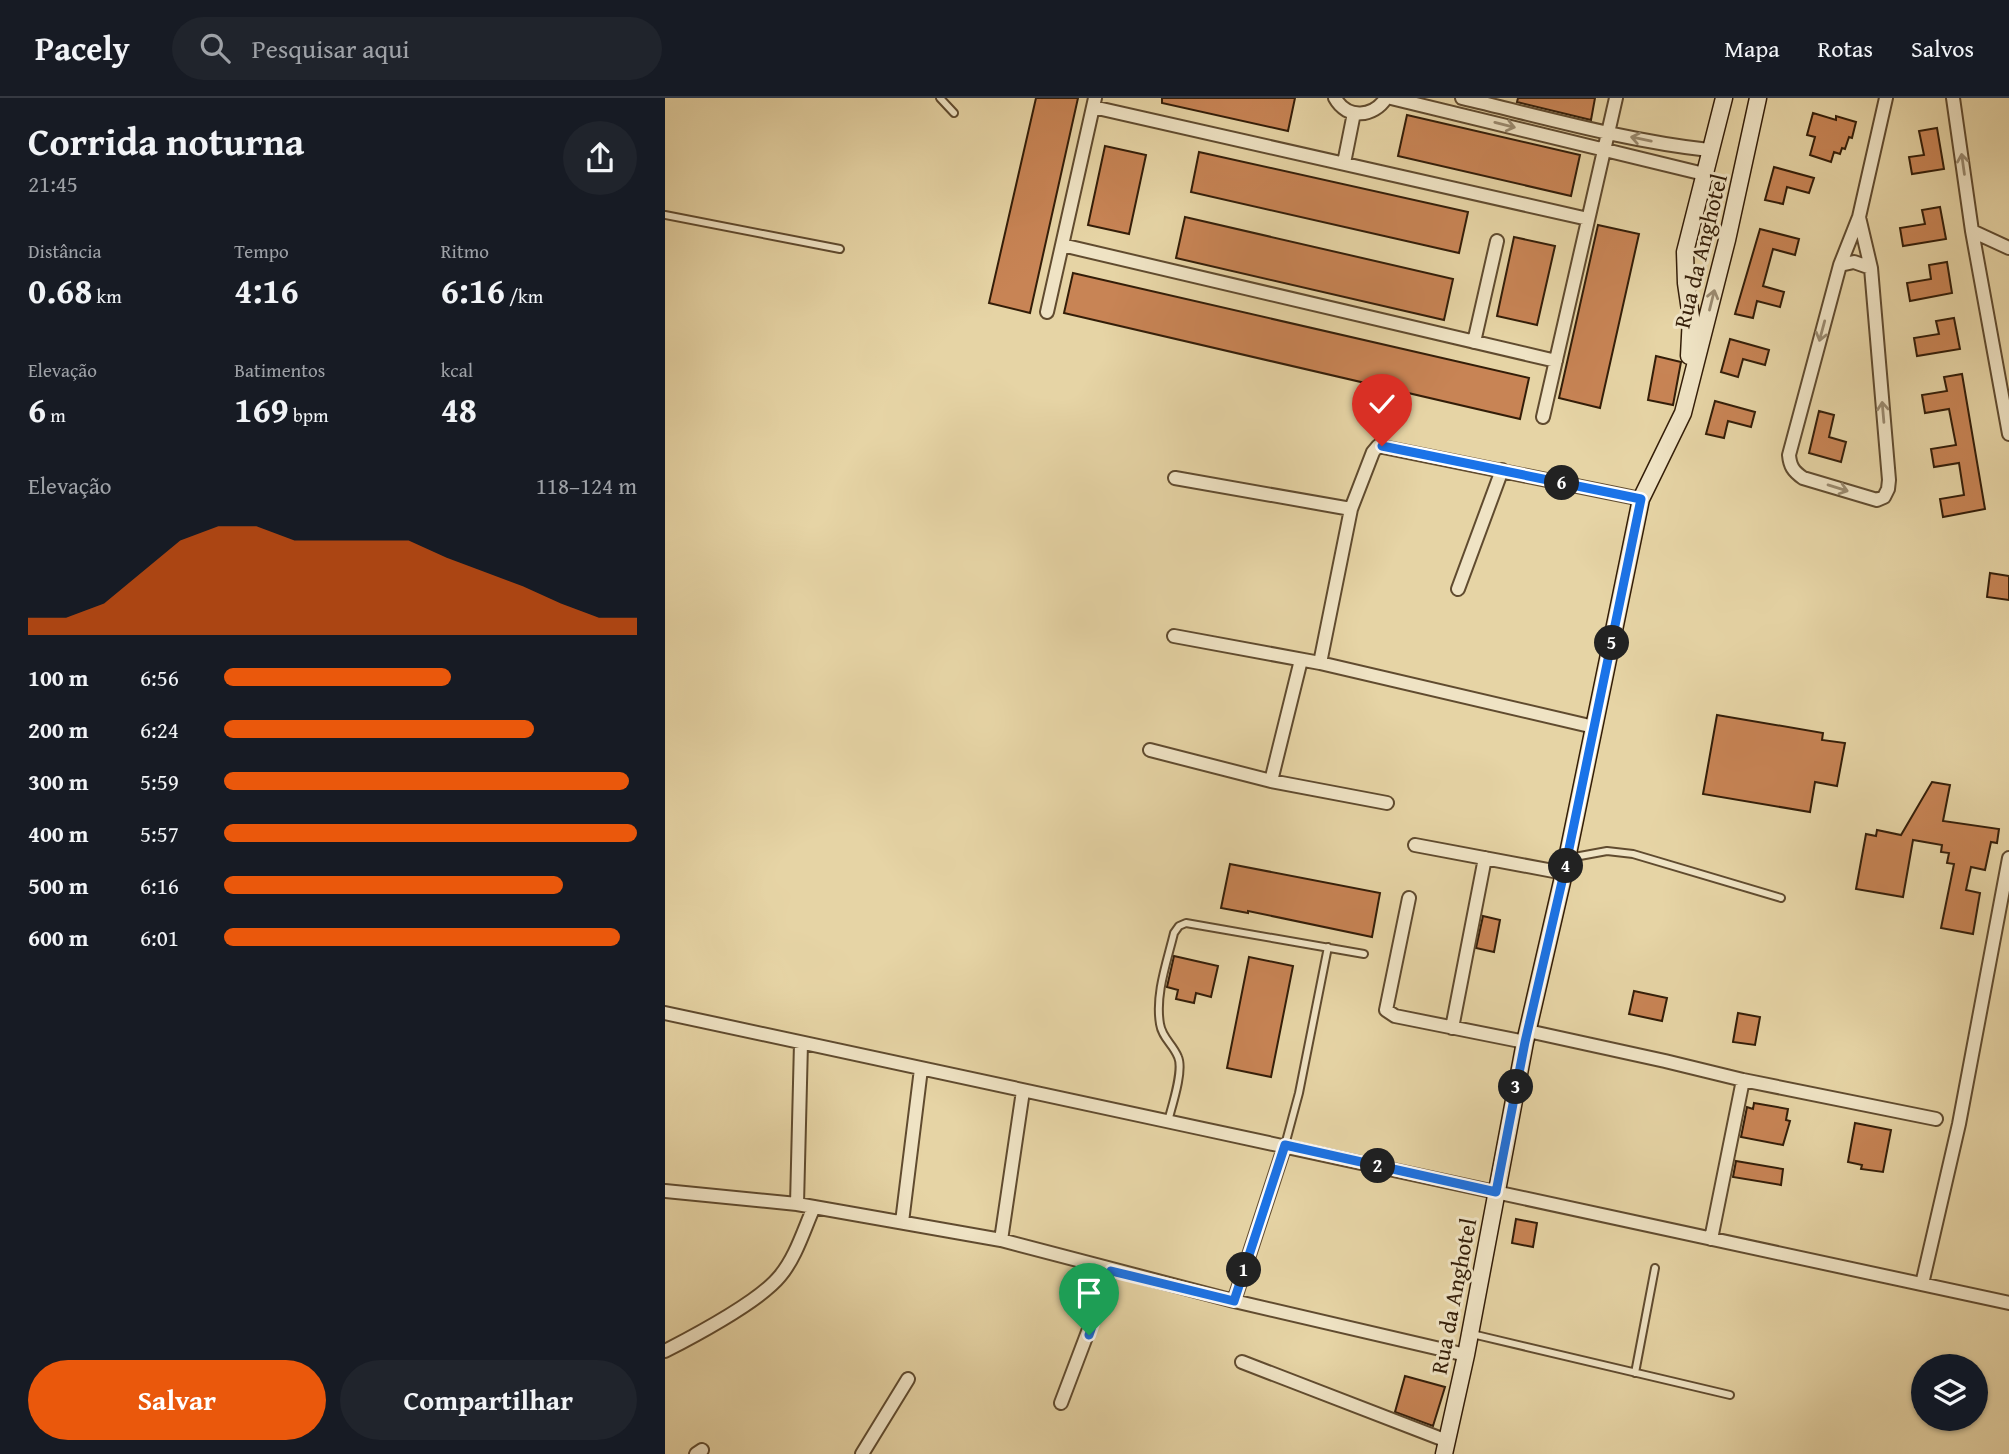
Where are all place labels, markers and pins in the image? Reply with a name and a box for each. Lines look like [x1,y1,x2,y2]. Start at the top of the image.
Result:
pin [1352,374,1412,446]
pin: 6 [1545,466,1579,500]
pin: 5 [1595,626,1629,660]
pin: 4 [1549,848,1583,884]
pin: 3 [1499,1070,1533,1104]
pin: 2 [1361,1148,1395,1184]
pin: 1 [1227,1252,1261,1288]
pin [1059,1263,1119,1335]

